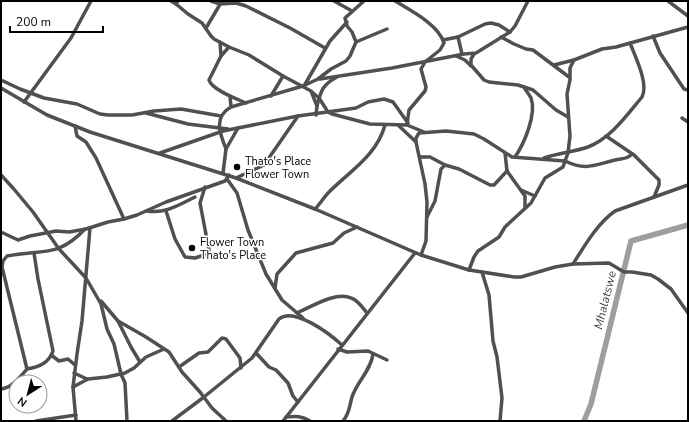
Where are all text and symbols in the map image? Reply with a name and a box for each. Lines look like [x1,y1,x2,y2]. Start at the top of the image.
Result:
scale bar [10,8,103,34]
text: 200 m [16,14,51,30]
place label: Thato's Place Flower Town [245,154,311,182]
marker: Thato's Place Flower Town [232,162,242,172]
place label: Flower Town Thato's Place [200,235,266,263]
marker: Flower Town Thato's Place [187,243,197,253]
water label: Mhalatswe [590,269,620,331]
north arrow [8,374,48,414]
text: N [15,393,30,410]

